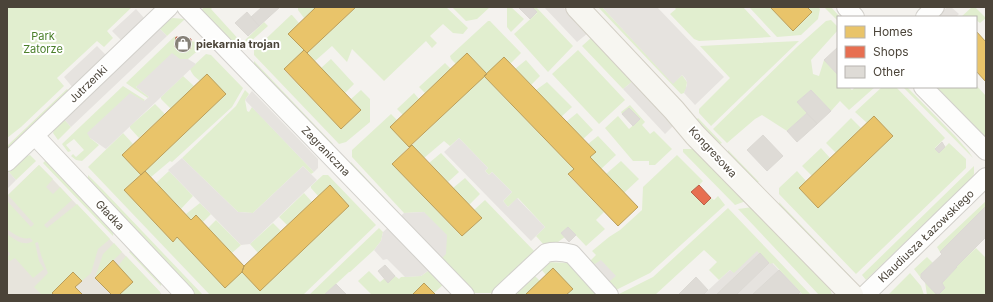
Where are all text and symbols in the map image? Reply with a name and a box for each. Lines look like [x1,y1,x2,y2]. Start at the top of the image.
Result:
legend [837,16,977,88]
text: Homes [873,24,913,39]
park label: Park Zatorze [23,29,63,56]
shop icon: piekarnia trojan [173,34,193,54]
place label: piekarnia trojan [196,37,280,51]
text: Shops [873,44,909,59]
street label: Jutrzenki [66,62,110,106]
text: Other [873,64,905,79]
street label: Zagraniczna [299,123,353,179]
street label: Kongresowa [686,124,740,180]
street label: Klaudiusza Łazowskiego [875,186,977,286]
street label: Gładka [93,197,127,233]

